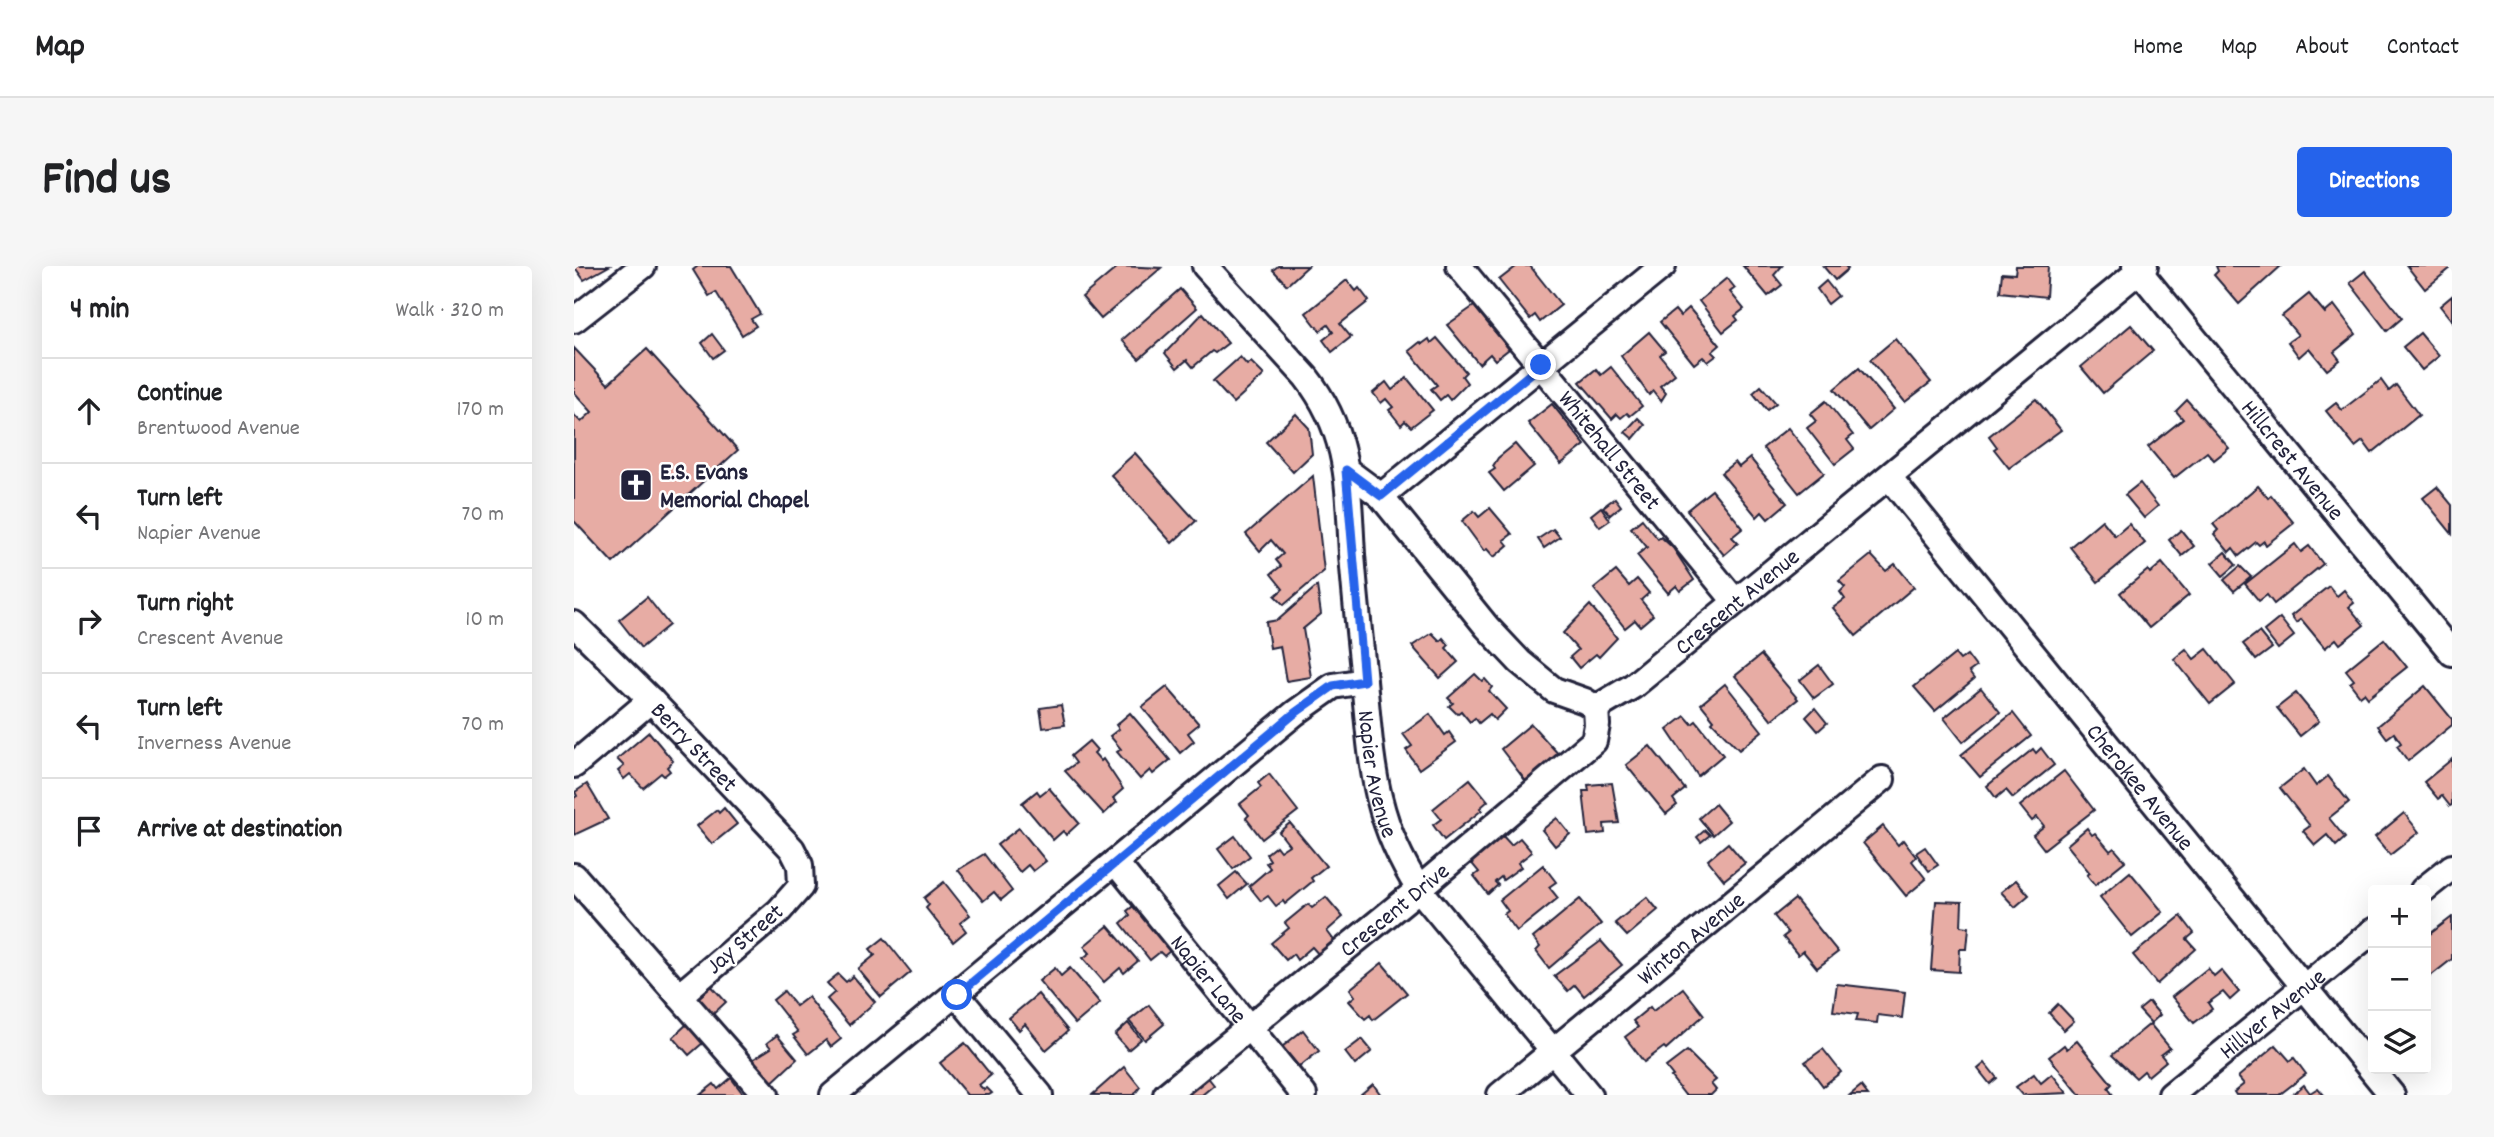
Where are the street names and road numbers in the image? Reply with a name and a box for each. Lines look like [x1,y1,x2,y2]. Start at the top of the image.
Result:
street label: Whitehall Street [1548,384,1668,519]
street label: Hillcrest Avenue [2231,393,2351,529]
street label: Crescent Avenue [1669,542,1808,665]
street label: Berry Street [641,696,744,801]
street label: Napier Avenue [1347,709,1404,843]
street label: Cherokee Avenue [2076,717,2201,859]
street label: Crescent Drive [1333,856,1458,967]
street label: Winton Avenue [1631,885,1754,995]
street label: Jay Street [700,897,793,984]
street label: Napier Lane [1160,928,1254,1032]
street label: Hillyer Avenue [2213,962,2334,1069]

